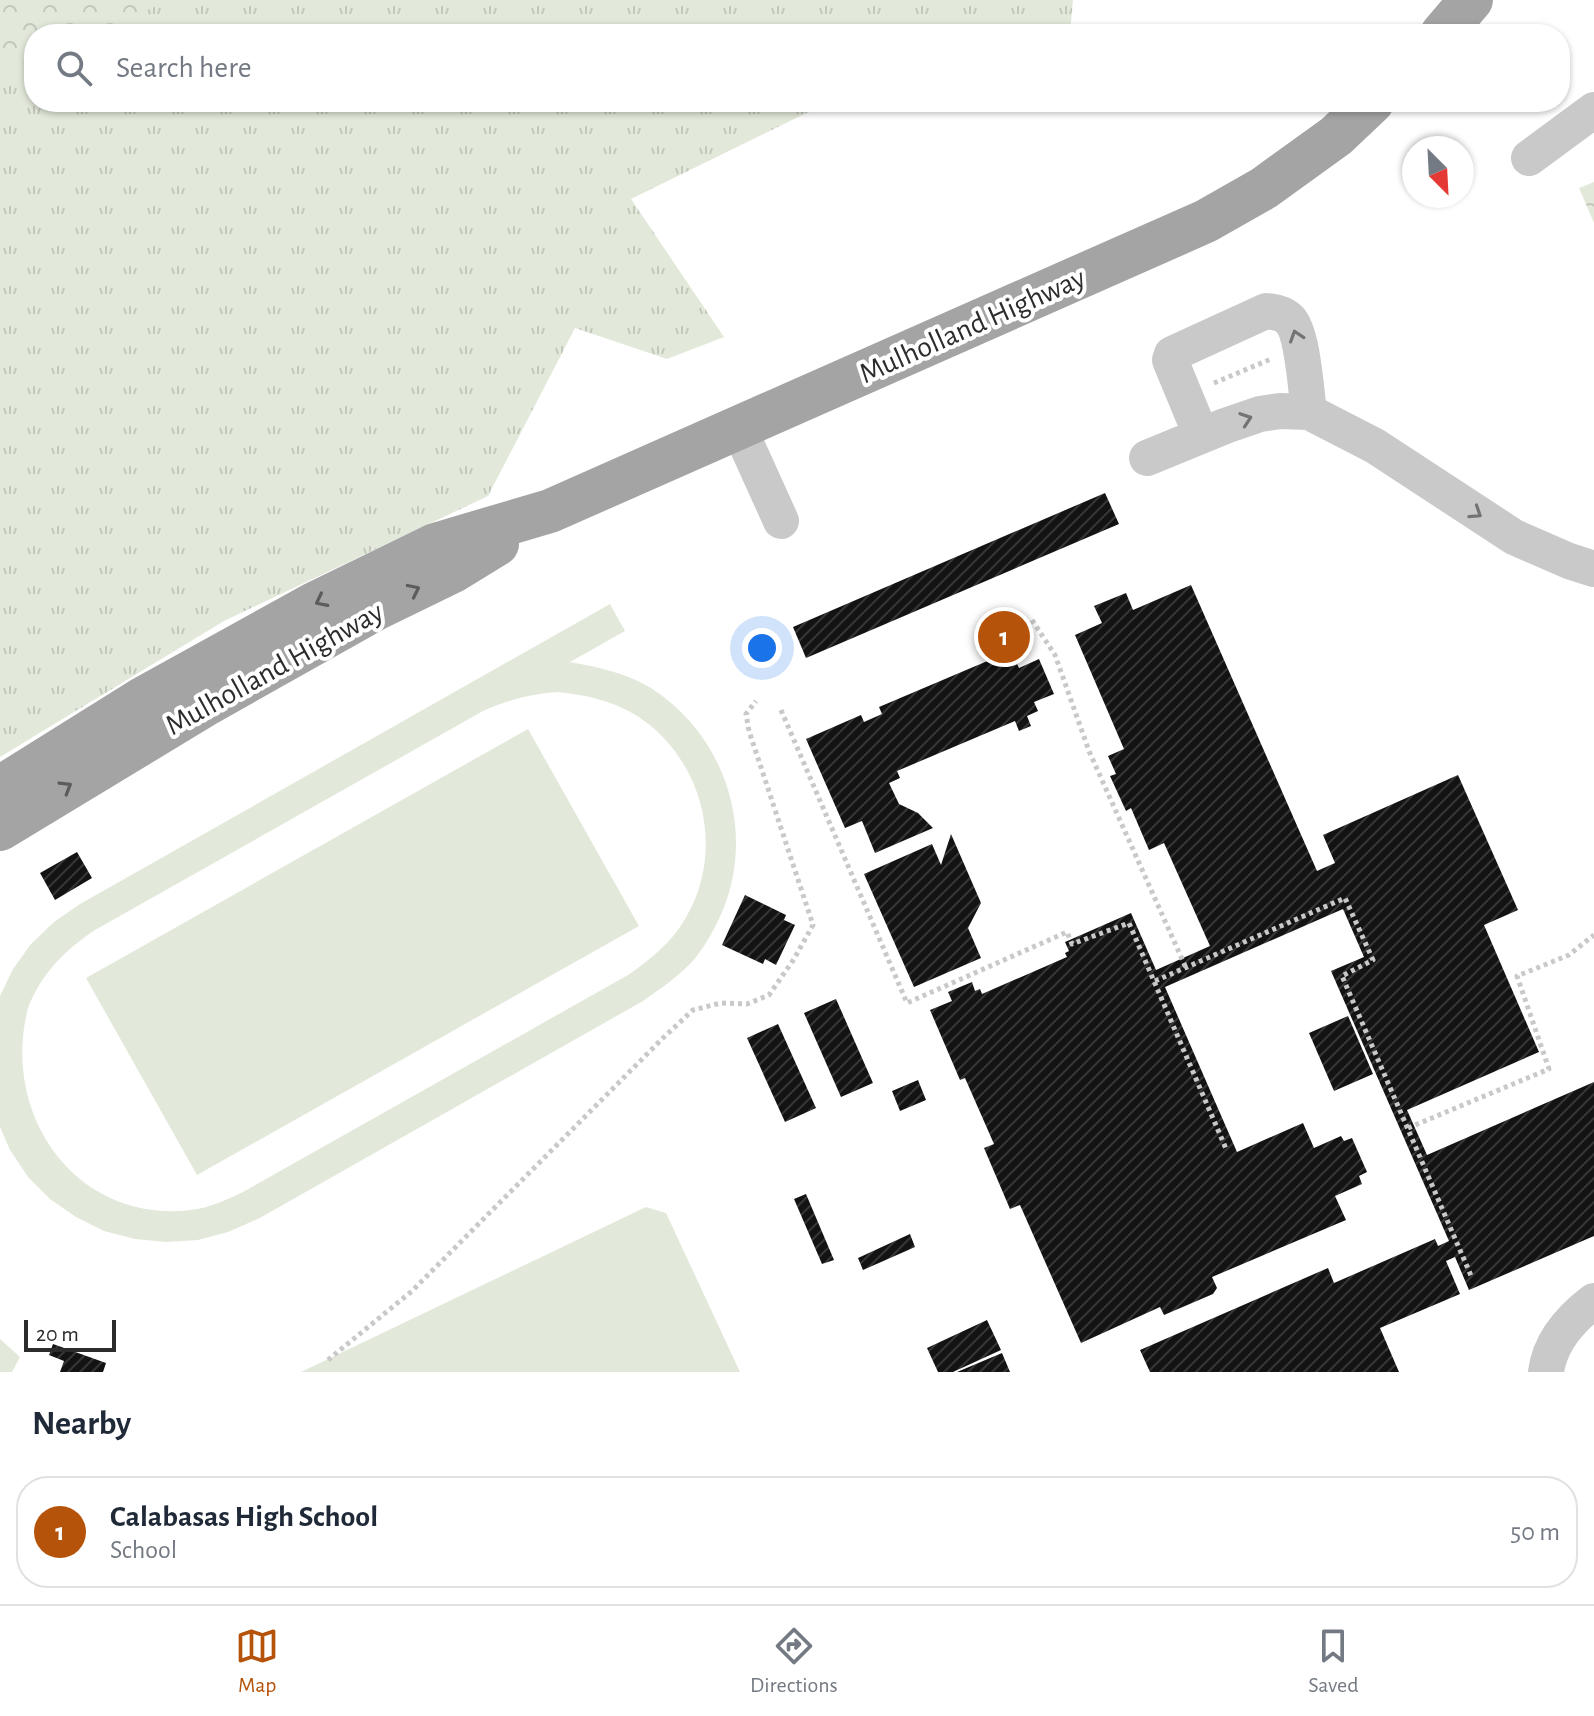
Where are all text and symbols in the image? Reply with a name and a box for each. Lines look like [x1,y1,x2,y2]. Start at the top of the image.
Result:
search box [24,24,1570,112]
icon: search [52,46,96,90]
text: Search here [116,53,252,83]
north arrow [1402,136,1474,208]
street label: Mulholland Highway [855,263,1090,389]
one-way arrow [1289,330,1305,344]
one-way arrow [1238,412,1252,428]
one-way arrow [1468,503,1482,518]
one-way arrow [406,584,420,600]
one-way arrow [315,591,330,606]
street label: Mulholland Highway [161,597,389,741]
pin: 1 [978,607,1030,667]
your location [742,628,782,668]
one-way arrow [57,781,72,797]
scale bar [24,1316,116,1352]
text: 20 m [36,1323,79,1345]
text: Nearby [32,1407,131,1441]
text: Calabasas High School [110,1502,378,1532]
text: 1 [55,1519,65,1545]
text: 50 m [1510,1519,1560,1545]
text: School [110,1537,177,1563]
tab: Map [235,1624,279,1698]
tab: Directions [750,1624,838,1698]
tab: Saved [1308,1624,1359,1698]

